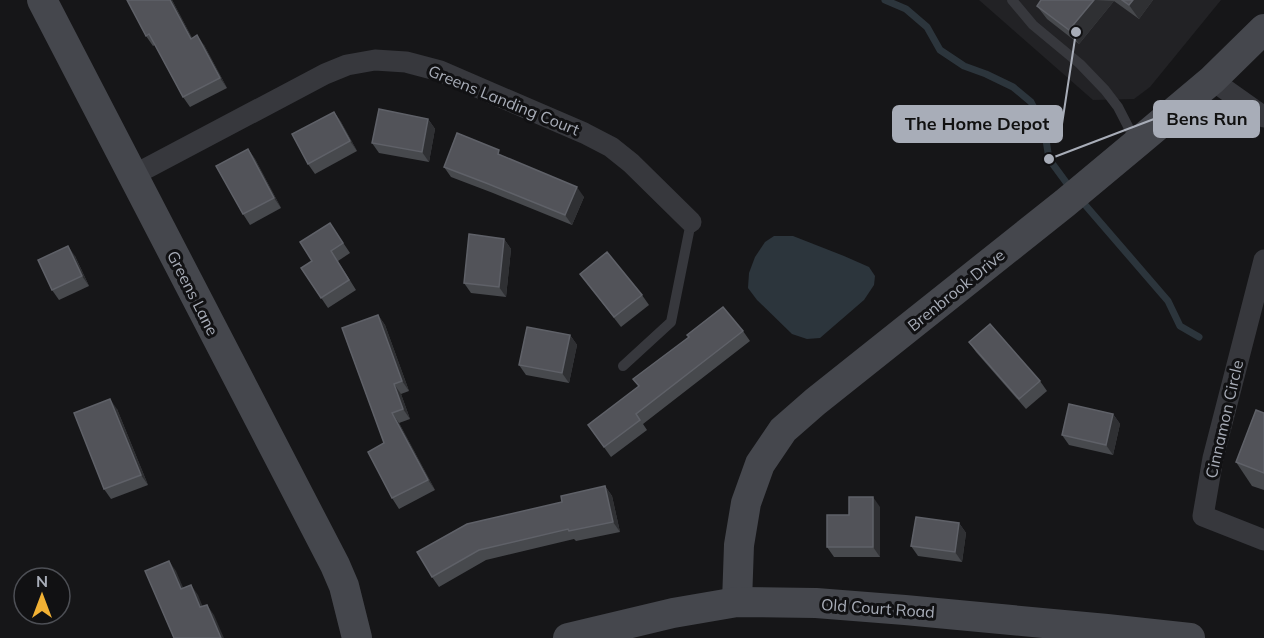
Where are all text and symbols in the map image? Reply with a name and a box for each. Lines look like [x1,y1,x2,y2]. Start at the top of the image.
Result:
street label: Greens Landing Court [426,61,583,140]
callout: Bens Run [1154,101,1259,137]
callout: The Home Depot [893,106,1062,142]
text: Bens Run [1166,107,1248,130]
text: The Home Depot [905,112,1049,135]
street label: Brenbrook Drive [903,245,1009,335]
street label: Greens Lane [163,247,223,339]
street label: Cinnamon Circle [1201,358,1247,480]
north arrow [12,566,72,626]
text: N [36,571,48,591]
street label: Old Court Road [820,594,936,622]

